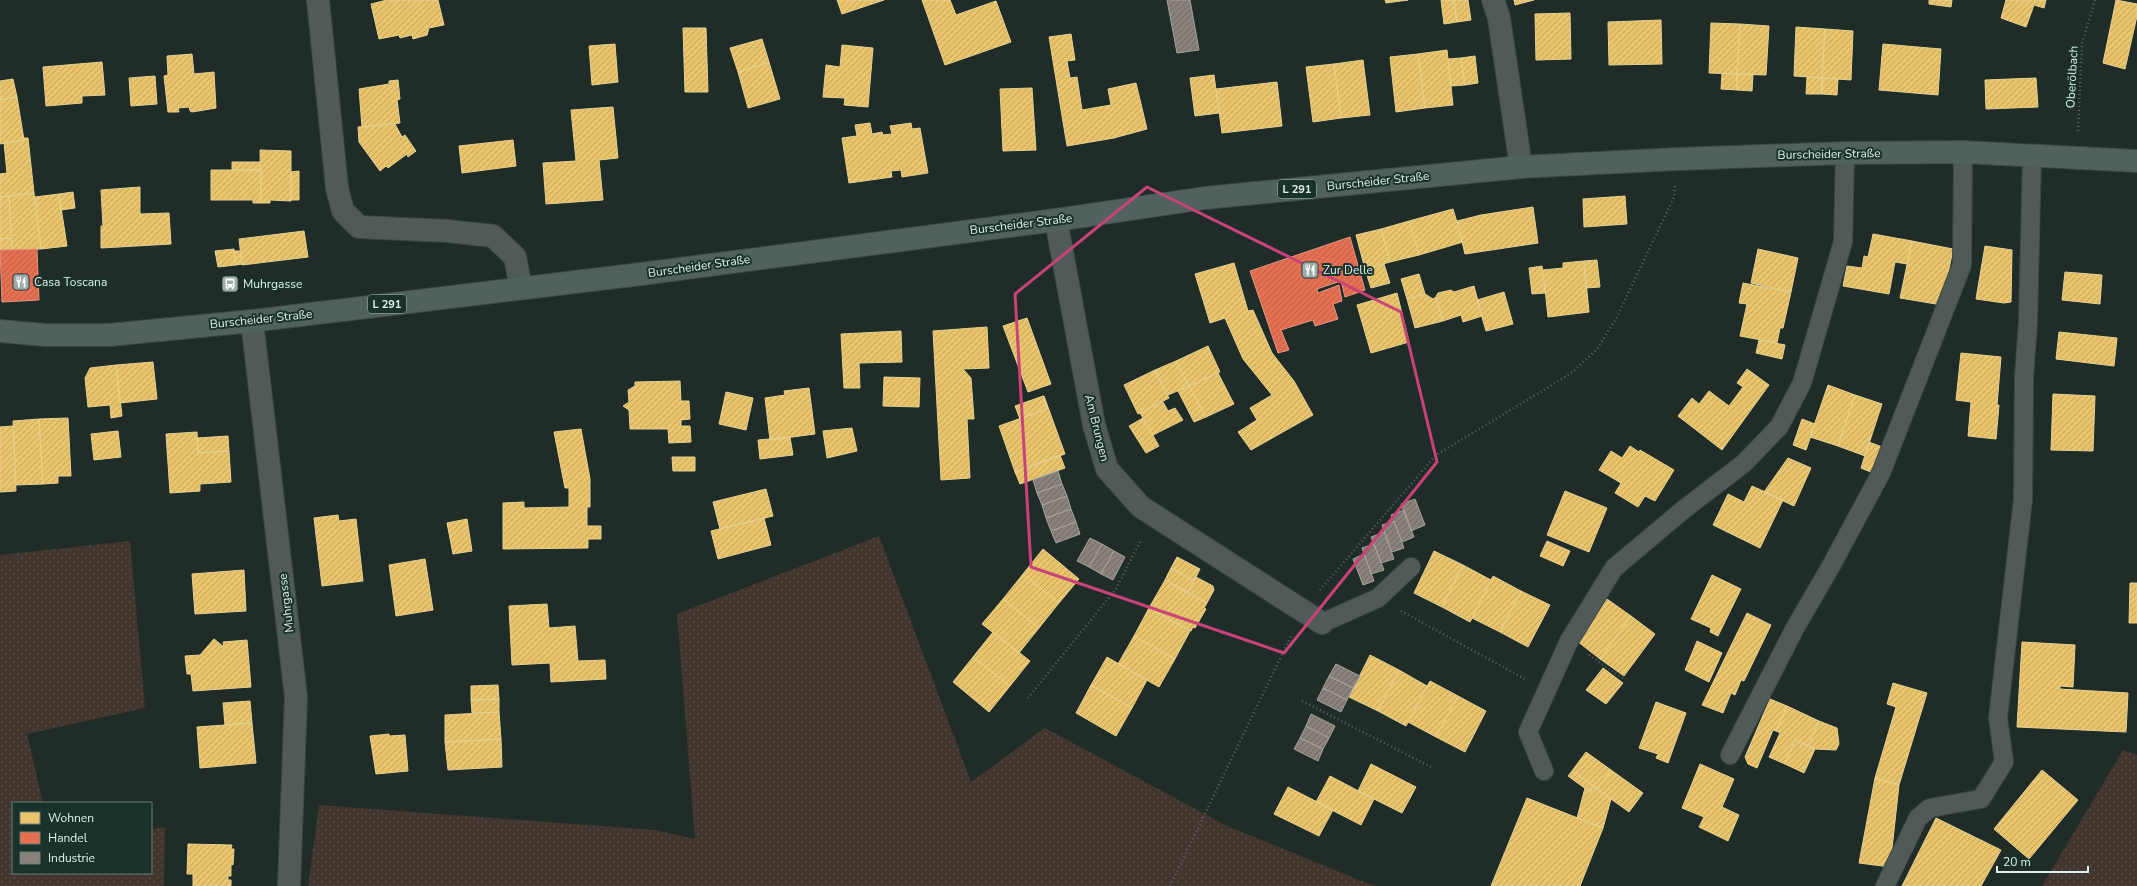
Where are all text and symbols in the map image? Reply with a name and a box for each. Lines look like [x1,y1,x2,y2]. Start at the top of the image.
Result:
street label: Oberölbach [2062,45,2082,109]
street label: Burscheider Straße [1777,145,1881,163]
street label: Burscheider Straße [1326,168,1430,194]
road number: L 291 [1278,180,1316,198]
street label: Burscheider Straße [969,210,1073,238]
street label: Burscheider Straße [647,251,751,281]
restaurant icon: Zur Delle [1300,260,1320,280]
place label: Zur Delle [1323,262,1373,278]
restaurant icon: Casa Toscana [11,272,31,292]
place label: Casa Toscana [34,274,107,290]
bus stop icon: Muhrgasse [220,274,240,294]
place label: Muhrgasse [243,276,302,292]
road number: L 291 [368,295,406,313]
street label: Burscheider Straße [209,306,313,332]
street label: Am Brungen [1081,393,1113,463]
street label: Muhrgasse [274,573,298,633]
legend [12,802,152,874]
text: Wohnen [48,810,94,826]
text: Handel [48,830,88,846]
scale bar [1997,848,2088,874]
text: Industrie [48,850,95,866]
text: 20 m [2003,854,2031,870]

